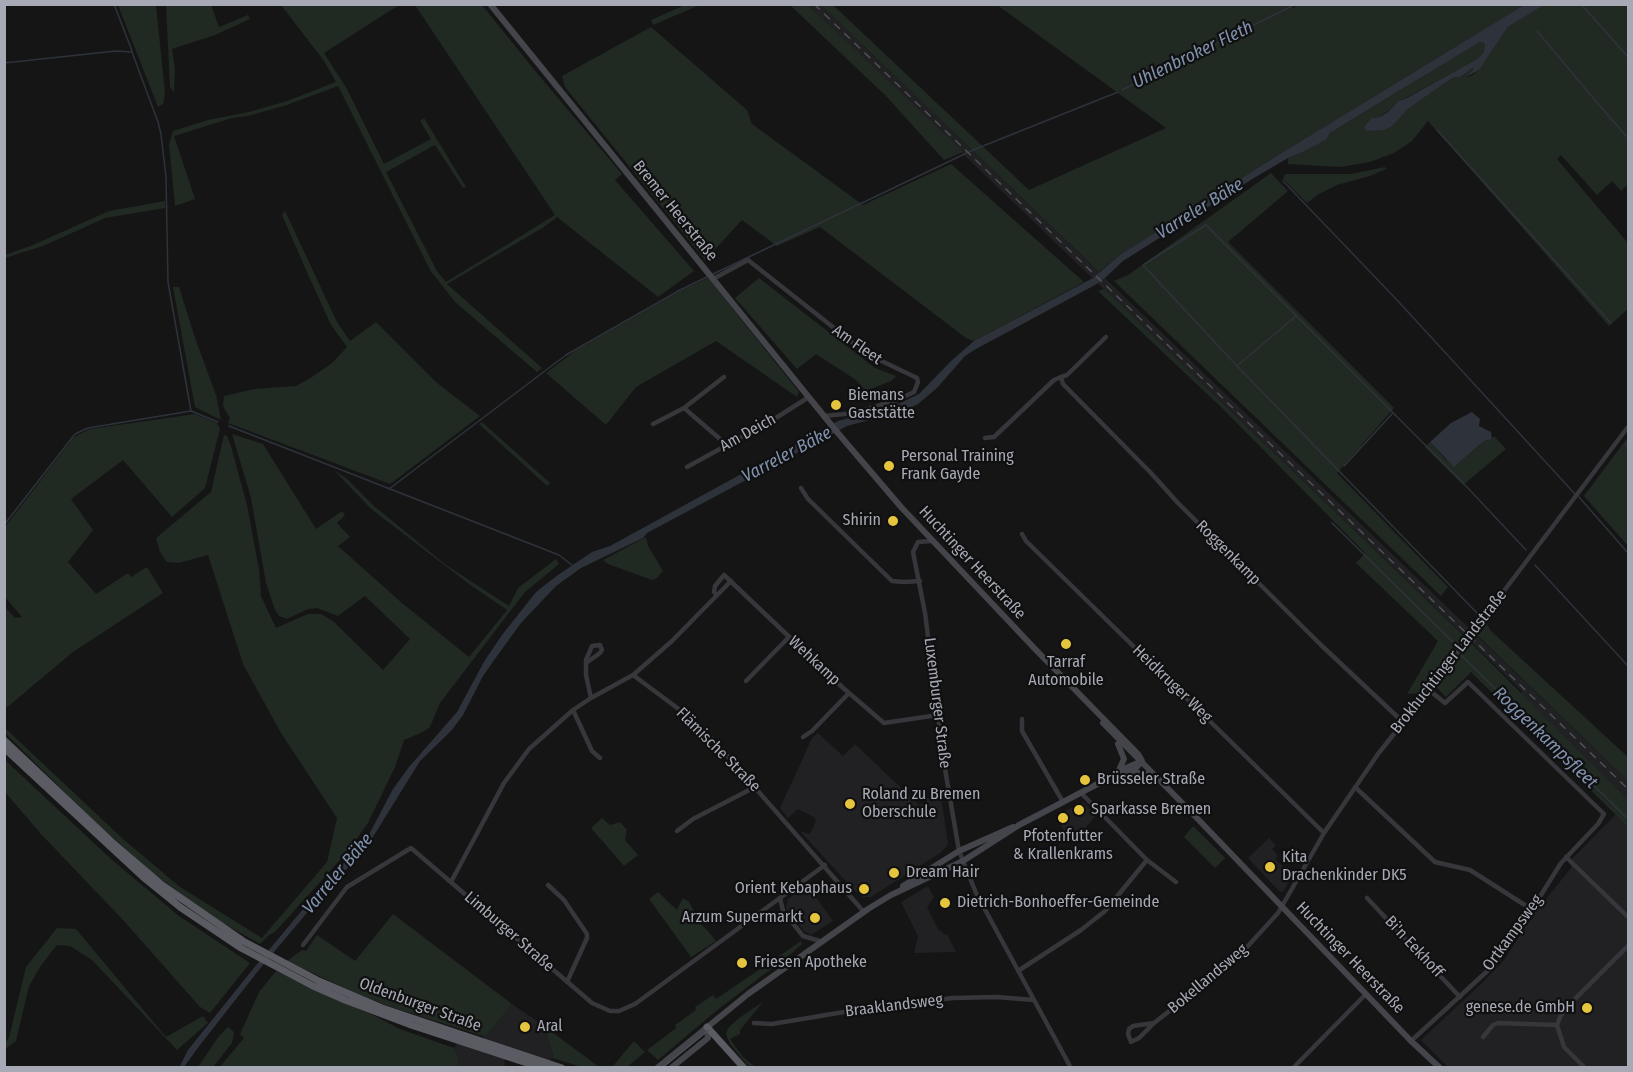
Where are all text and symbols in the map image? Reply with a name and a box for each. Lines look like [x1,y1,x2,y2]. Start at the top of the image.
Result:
water label: Uhlenbroker Fleth [1129,17,1257,93]
street label: Bremer Heerstraße [629,157,721,265]
water label: Varreler Bäke [1152,174,1248,244]
street label: Am Fleet [828,321,886,369]
place label: Biemans Gaststätte [848,386,915,424]
marker: Biemans Gaststätte [829,398,843,412]
street label: Am Deich [717,410,779,456]
water label: Varreler Bäke [738,422,836,488]
place label: Personal Training Frank Gayde [901,447,1014,485]
marker: Personal Training Frank Gayde [882,459,896,473]
street label: Huchtinger Heerstraße [915,502,1029,624]
place label: Shirin [843,511,881,531]
marker: Shirin [886,514,900,528]
street label: Roggenkamp [1192,517,1264,589]
street label: Brokhuchtinger Landstraße [1387,586,1511,738]
street label: Wehkamp [784,632,844,690]
street label: Luxemburger Straße [919,637,955,769]
marker: Tarraf Automobile [1059,637,1073,651]
street label: Heidkruger Weg [1128,641,1216,727]
place label: Tarraf Automobile [1028,653,1104,691]
water label: Roggenkampsfleet [1488,683,1602,793]
street label: Flämische Straße [672,704,764,796]
place label: Brüsseler Straße [1097,770,1205,790]
marker: Brüsseler Straße [1078,773,1092,787]
place label: Roland zu Bremen Oberschule [862,785,980,823]
marker: Roland zu Bremen Oberschule [843,797,857,811]
place label: Sparkasse Bremen [1091,800,1211,820]
marker: Sparkasse Bremen [1072,803,1086,817]
marker: Pfotenfutter & Krallenkrams [1056,811,1070,825]
place label: Pfotenfutter & Krallenkrams [1013,827,1113,865]
water label: Varreler Bäke [298,829,378,919]
place label: Kita Drachenkinder DK5 [1282,848,1407,886]
marker: Kita Drachenkinder DK5 [1263,860,1277,874]
place label: Dream Hair [906,863,979,883]
marker: Dream Hair [887,866,901,880]
place label: Orient Kebaphaus [735,879,852,899]
marker: Orient Kebaphaus [857,882,871,896]
street label: Limburger Straße [460,888,558,976]
street label: Ortkampsweg [1479,891,1547,975]
place label: Dietrich-Bonhoeffer-Gemeinde [957,893,1159,913]
marker: Dietrich-Bonhoeffer-Gemeinde [938,896,952,910]
street label: Huchtinger Heerstraße [1292,898,1408,1018]
place label: Arzum Supermarkt [682,908,803,928]
marker: Arzum Supermarkt [808,911,822,925]
street label: Bi'n Eekhoff [1381,912,1447,982]
street label: Bokellandsweg [1164,940,1252,1018]
place label: Friesen Apotheke [754,953,867,973]
marker: Friesen Apotheke [735,956,749,970]
street label: Oldenburger Straße [356,974,484,1036]
street label: Braaklandsweg [844,990,944,1022]
place label: genese.de GmbH [1466,998,1575,1018]
marker: genese.de GmbH [1580,1001,1594,1015]
place label: Aral [537,1017,562,1037]
marker: Aral [518,1020,532,1034]

